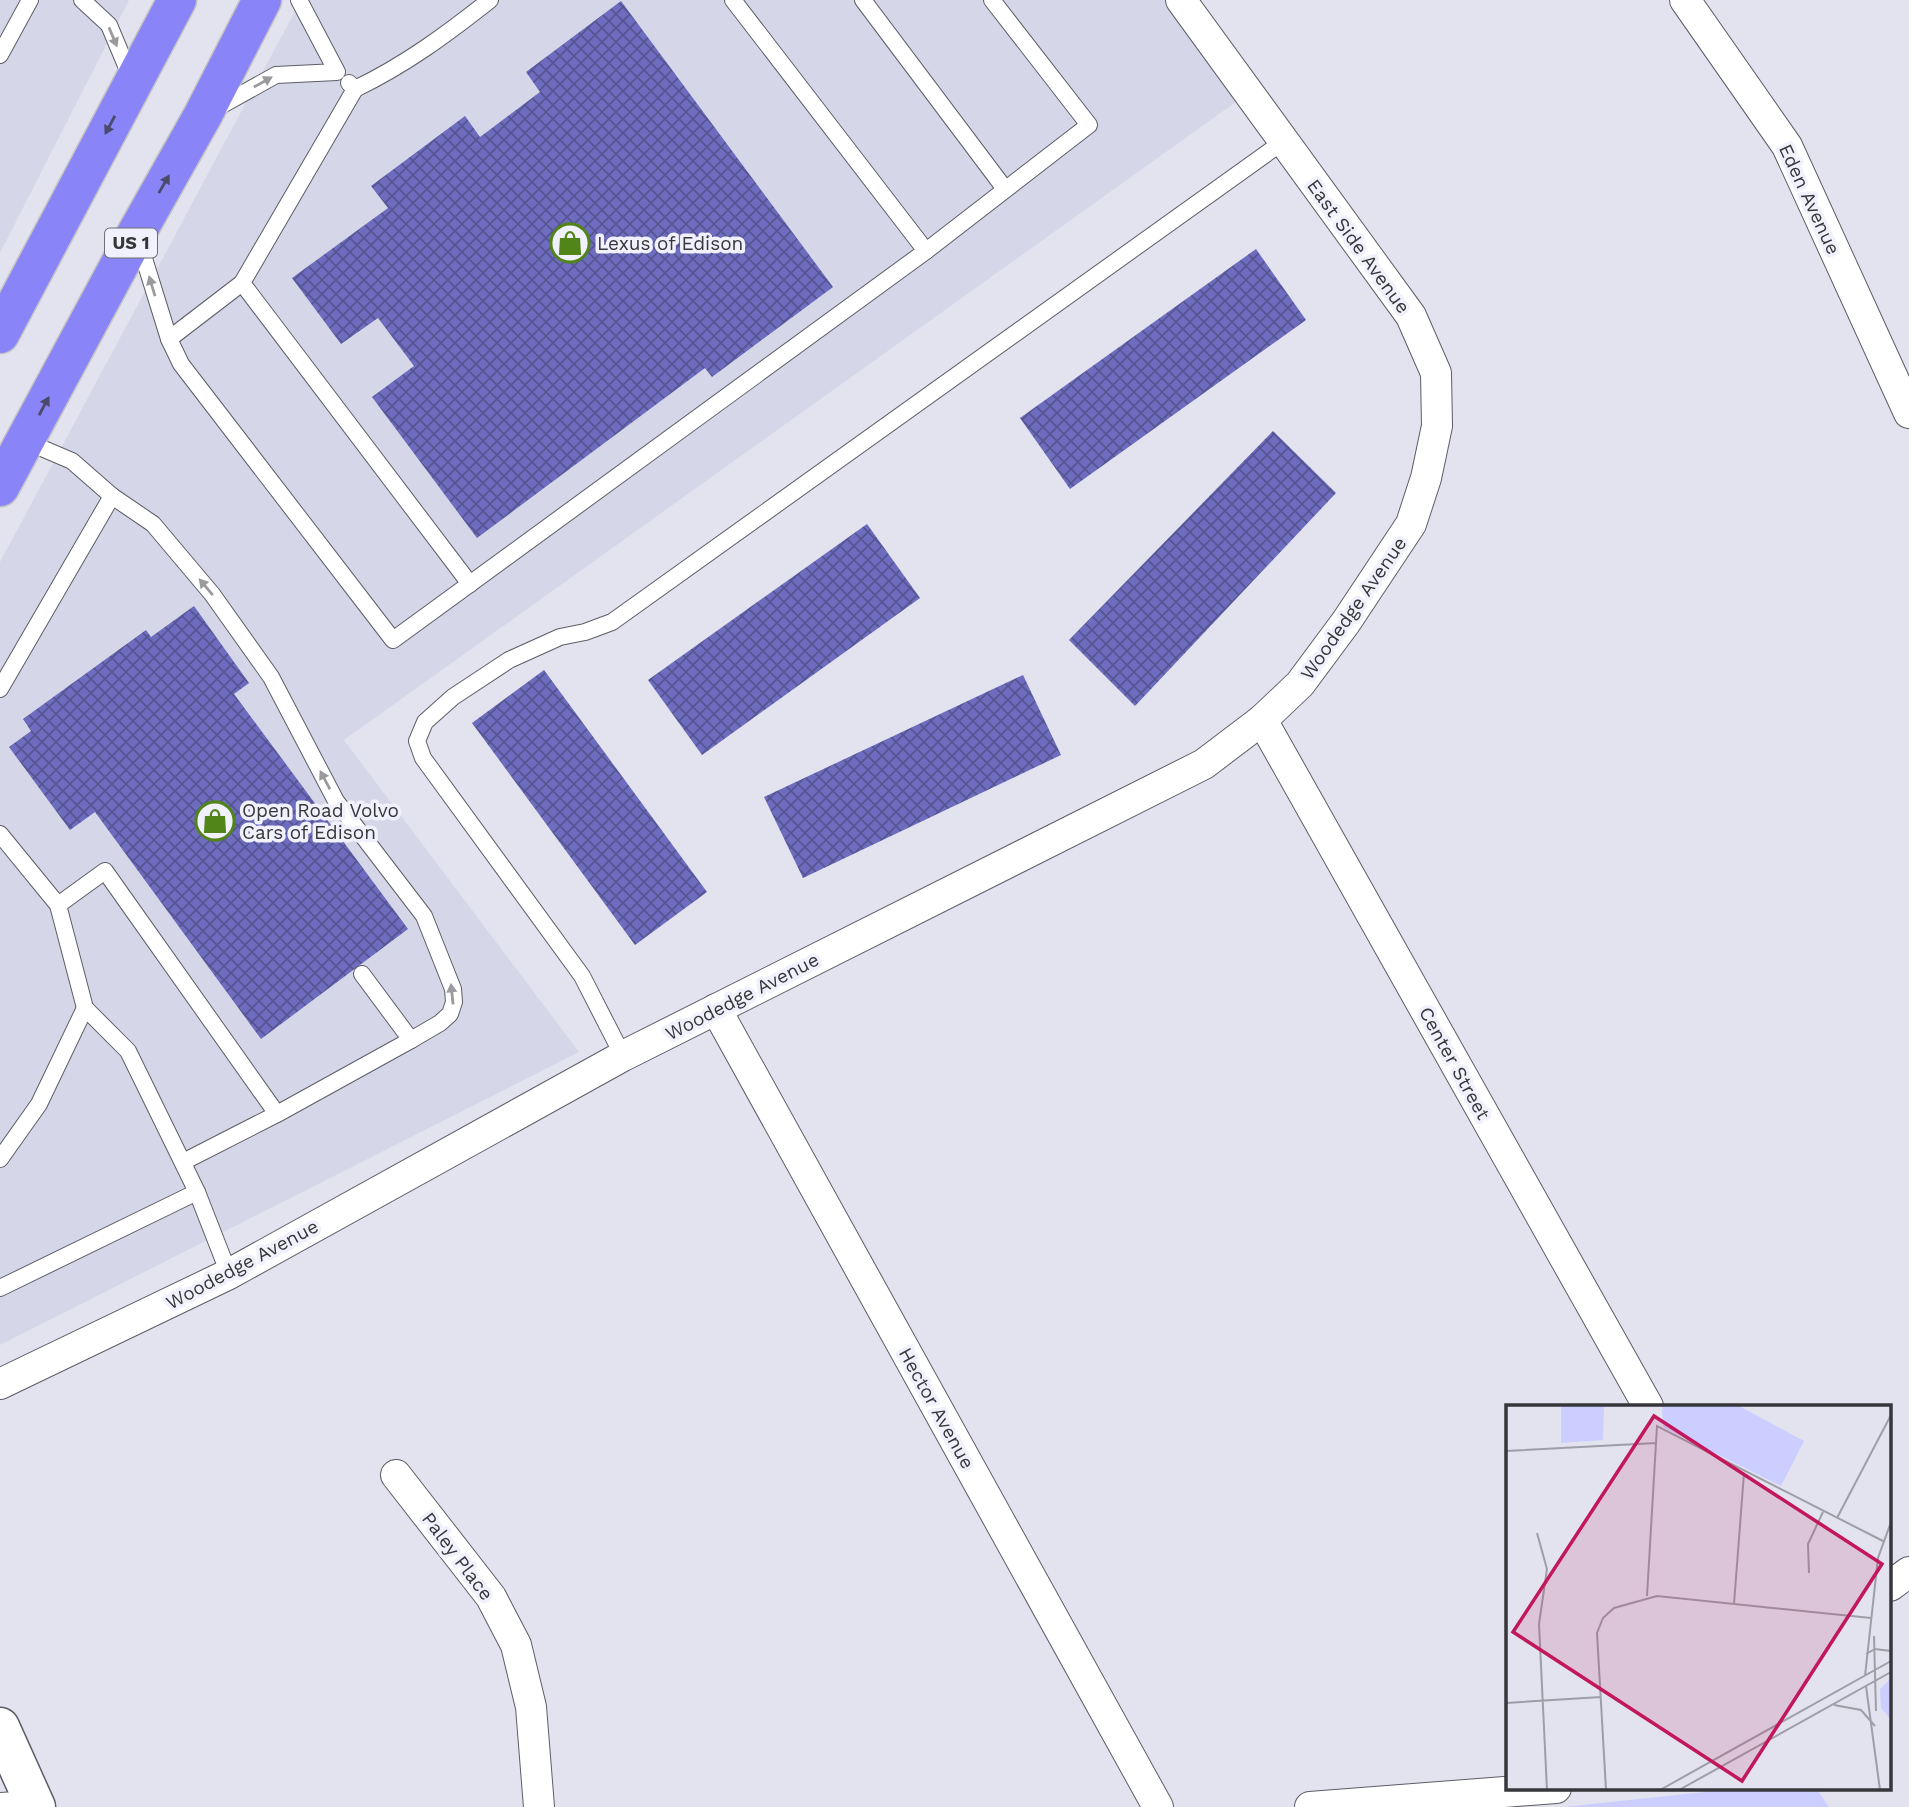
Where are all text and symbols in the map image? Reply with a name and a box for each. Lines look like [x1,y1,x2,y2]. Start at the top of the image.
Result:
one-way arrow [108,27,119,48]
one-way arrow [254,76,273,88]
one-way arrow [104,115,116,135]
street label: Eden Avenue [1774,140,1845,258]
one-way arrow [158,174,170,193]
street label: East Side Avenue [1302,175,1415,318]
shop icon: Lexus of Edison [549,222,591,264]
road number: US 1 [105,229,157,258]
place label: Lexus of Edison [597,232,743,255]
one-way arrow [146,275,157,296]
one-way arrow [38,395,50,415]
street label: Woodedge Avenue [1295,532,1411,684]
one-way arrow [199,578,214,595]
one-way arrow [319,770,330,790]
place label: Open Road Volvo Cars of Edison [242,799,399,844]
shop icon: Open Road Volvo Cars of Edison [194,800,236,842]
street label: Woodedge Avenue [662,948,823,1045]
one-way arrow [446,983,457,1005]
street label: Center Street [1414,1003,1495,1124]
street label: Woodedge Avenue [162,1215,322,1314]
street label: Hector Avenue [894,1344,979,1473]
inset map [1506,1405,1892,1790]
street label: Paley Place [417,1508,498,1605]

